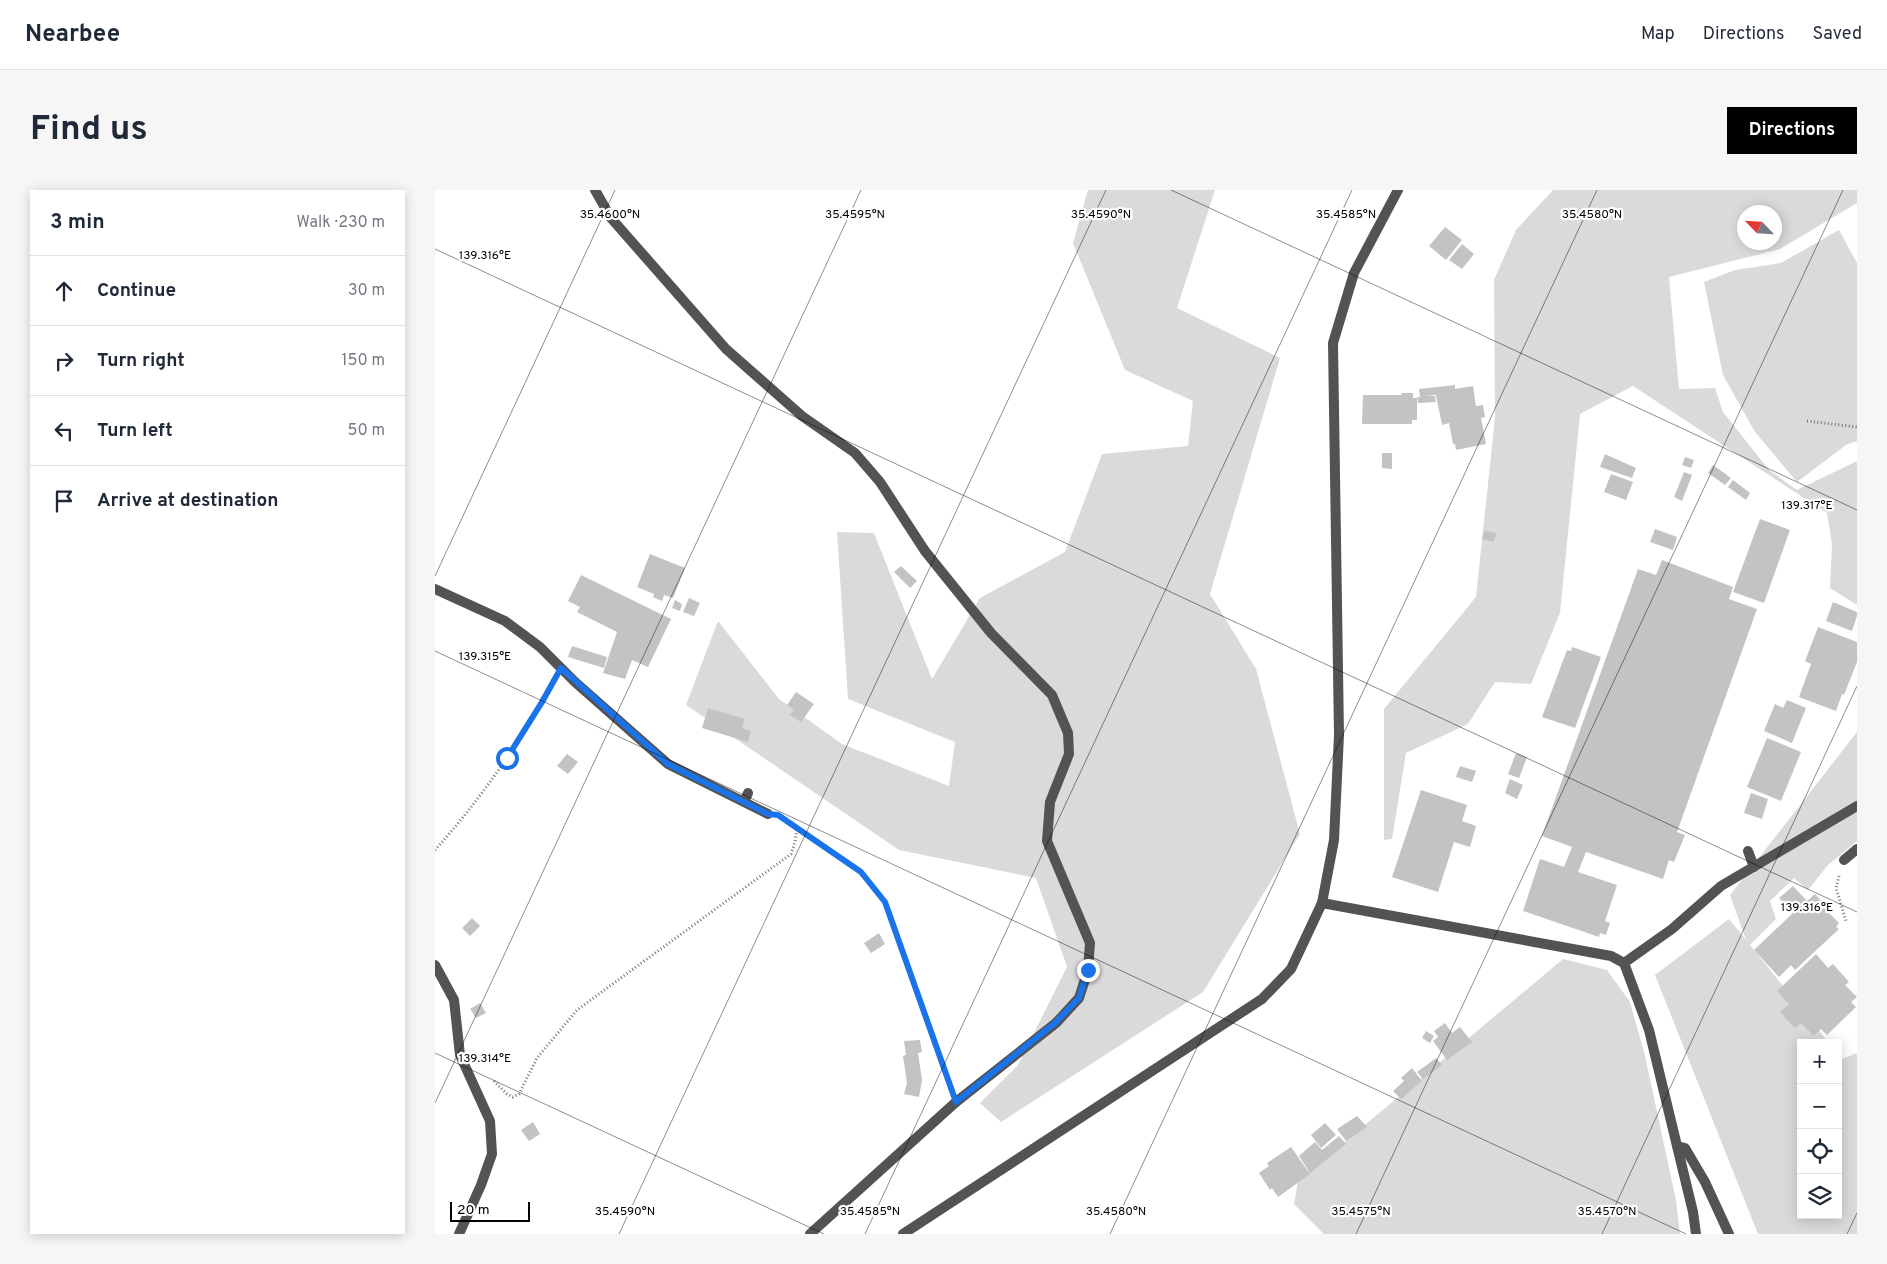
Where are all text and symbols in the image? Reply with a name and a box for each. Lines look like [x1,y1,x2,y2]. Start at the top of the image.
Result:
text: Nearbee [25,20,120,50]
text: Map [1641,23,1675,46]
text: Directions [1703,23,1785,46]
text: Saved [1813,23,1862,46]
button: Directions [1727,107,1857,154]
text: Find us [30,108,148,152]
north arrow [1737,205,1782,250]
text: 35.4600°N [580,207,640,223]
text: 35.4595°N [825,207,885,223]
text: 35.4590°N [1071,207,1131,223]
text: 35.4585°N [1316,207,1376,223]
text: 35.4580°N [1562,207,1622,223]
text: 3 min [50,209,105,236]
text: Walk · 230 m [296,213,385,233]
text: 139.316°E [459,248,511,264]
icon: ahead [50,277,78,305]
text: Continue [97,279,176,303]
text: 30 m [348,281,385,301]
icon: right [50,347,78,375]
text: Turn right [97,349,185,373]
text: 150 m [342,351,385,371]
icon: left [50,417,78,445]
text: Turn left [97,419,173,443]
text: 50 m [348,421,385,441]
icon: arrive [50,487,78,515]
text: Arrive at destination [97,489,278,513]
text: 139.317°E [1781,498,1833,514]
text: 139.315°E [459,649,511,665]
route start [496,747,519,770]
text: 139.316°E [1781,900,1833,916]
route end [1077,959,1100,982]
map controls [1797,1039,1842,1219]
button: + [1797,1039,1842,1084]
text: 139.314°E [459,1051,511,1067]
button: − [1797,1084,1842,1129]
button: locate [1797,1129,1842,1174]
button: layers [1797,1174,1842,1219]
scale bar [450,1199,530,1222]
text: 20 m [457,1202,490,1219]
text: 35.4590°N [595,1204,655,1220]
text: 35.4585°N [840,1204,900,1220]
text: 35.4580°N [1086,1204,1146,1220]
text: 35.4575°N [1331,1204,1391,1220]
text: 35.4570°N [1577,1204,1637,1220]

